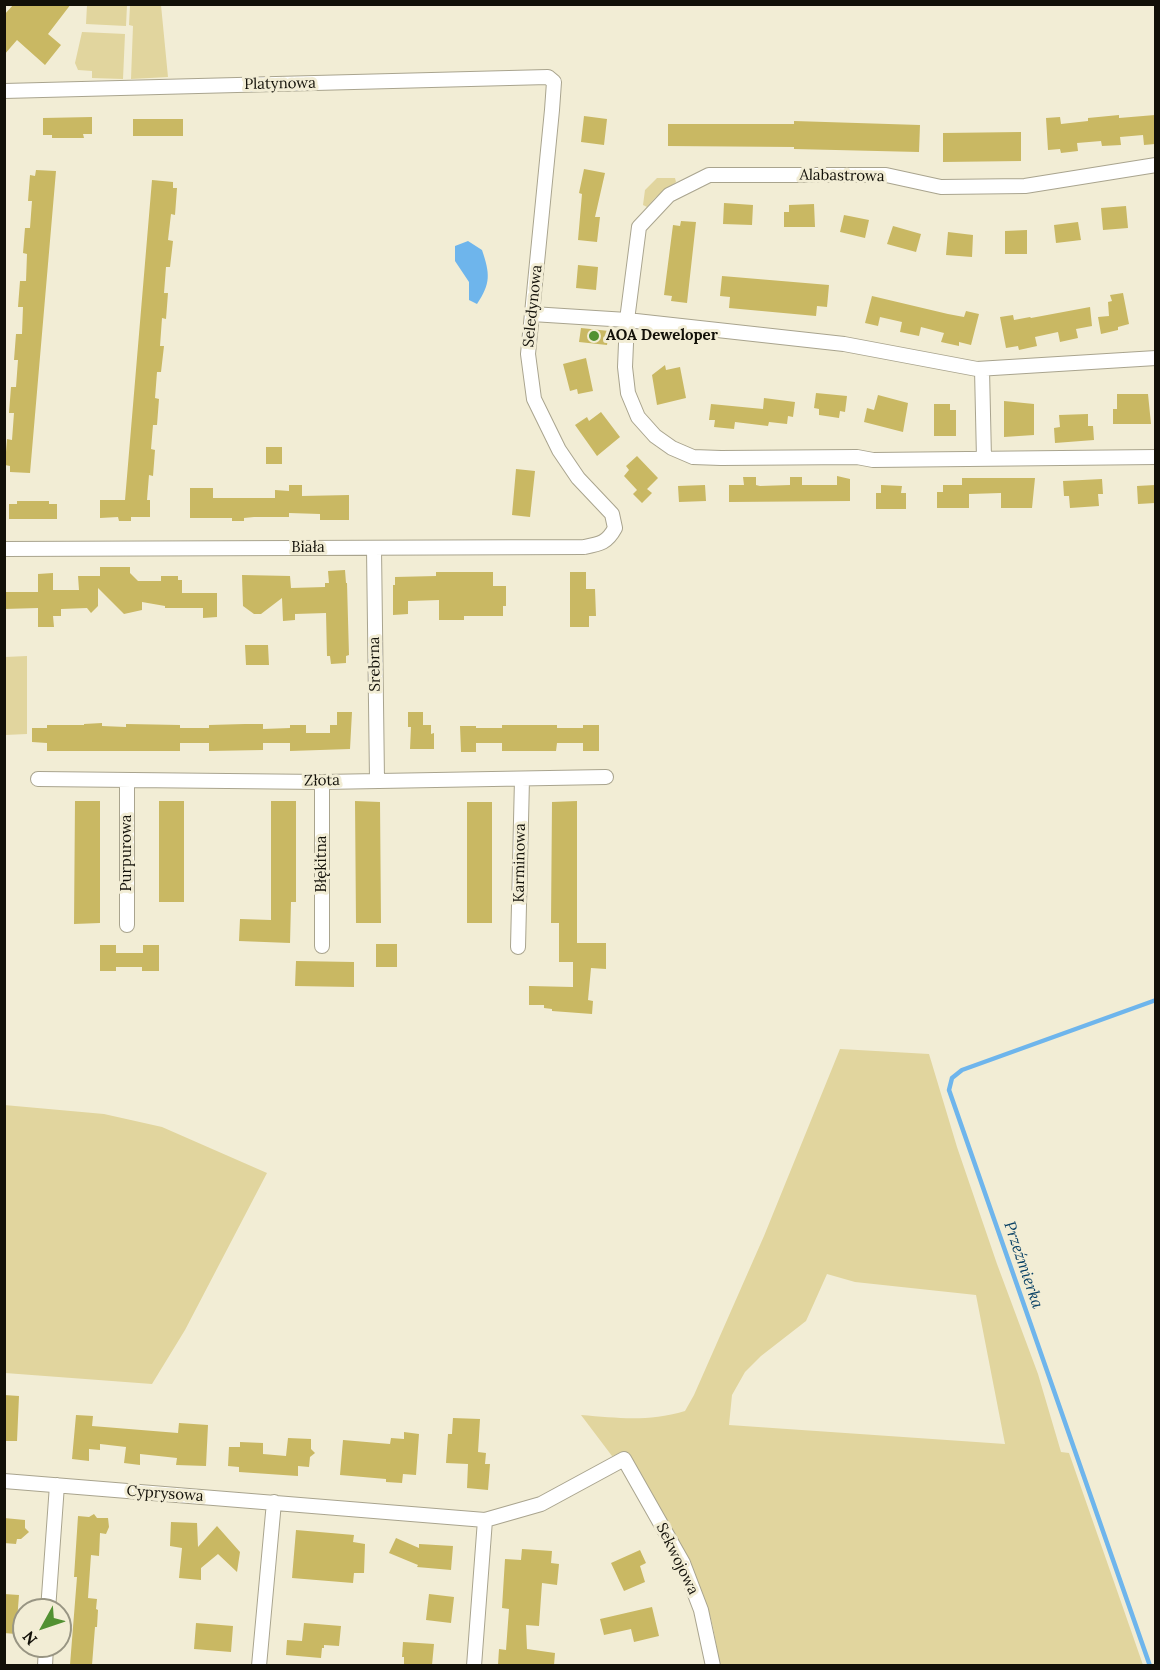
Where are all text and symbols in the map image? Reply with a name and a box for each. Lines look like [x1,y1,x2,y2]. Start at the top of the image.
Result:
street label: Platynowa [244,74,316,94]
street label: Alabastrowa [799,166,885,186]
street label: Seledynowa [520,264,546,348]
place label: AOA Deweloper [606,327,718,345]
marker: AOA Deweloper [587,329,601,343]
street label: Biała [291,539,325,557]
street label: Srebrna [366,636,384,692]
street label: Złota [304,772,340,790]
street label: Purpurowa [118,814,136,892]
street label: Karminowa [510,823,530,903]
street label: Błękitna [313,835,331,893]
water label: Przeźmierka [999,1219,1047,1311]
street label: Cyprysowa [126,1482,204,1506]
street label: Sekwojowa [652,1520,702,1598]
north arrow [12,1598,72,1658]
text: N [18,1627,41,1649]

